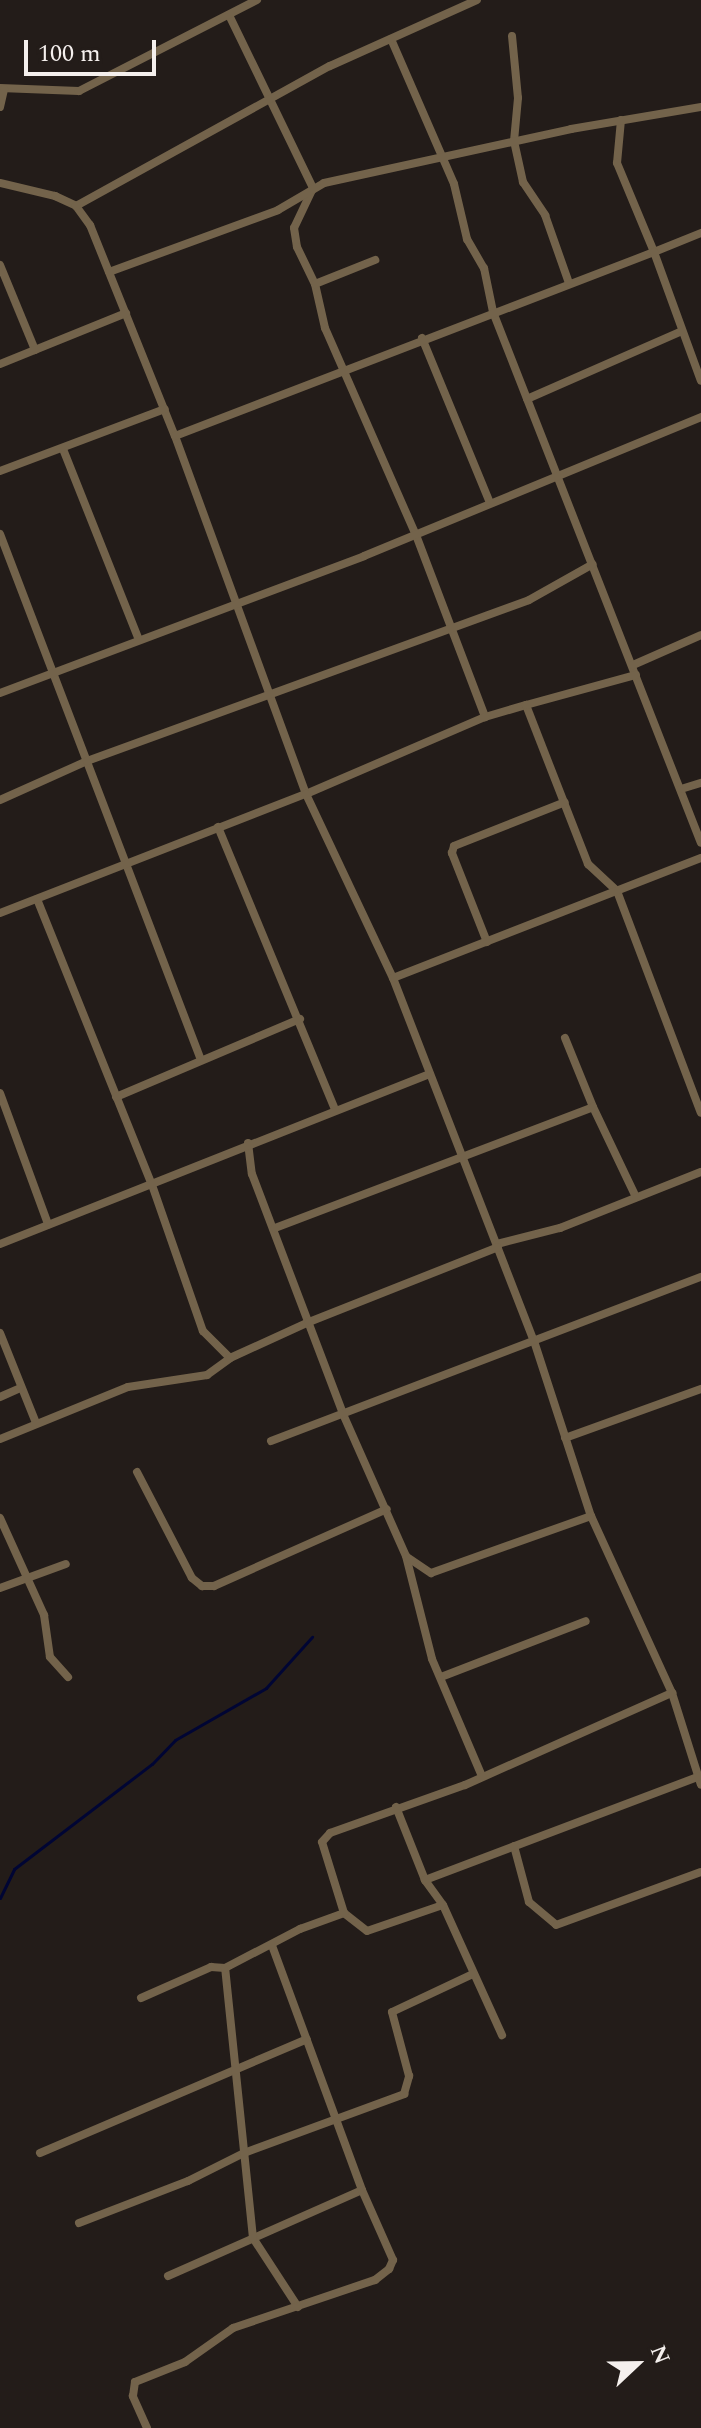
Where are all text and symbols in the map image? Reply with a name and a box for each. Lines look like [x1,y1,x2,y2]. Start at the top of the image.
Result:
scale bar [28,24,160,74]
text: 100 m [38,36,101,72]
north arrow [597,2324,677,2404]
text: N [641,2340,678,2369]

